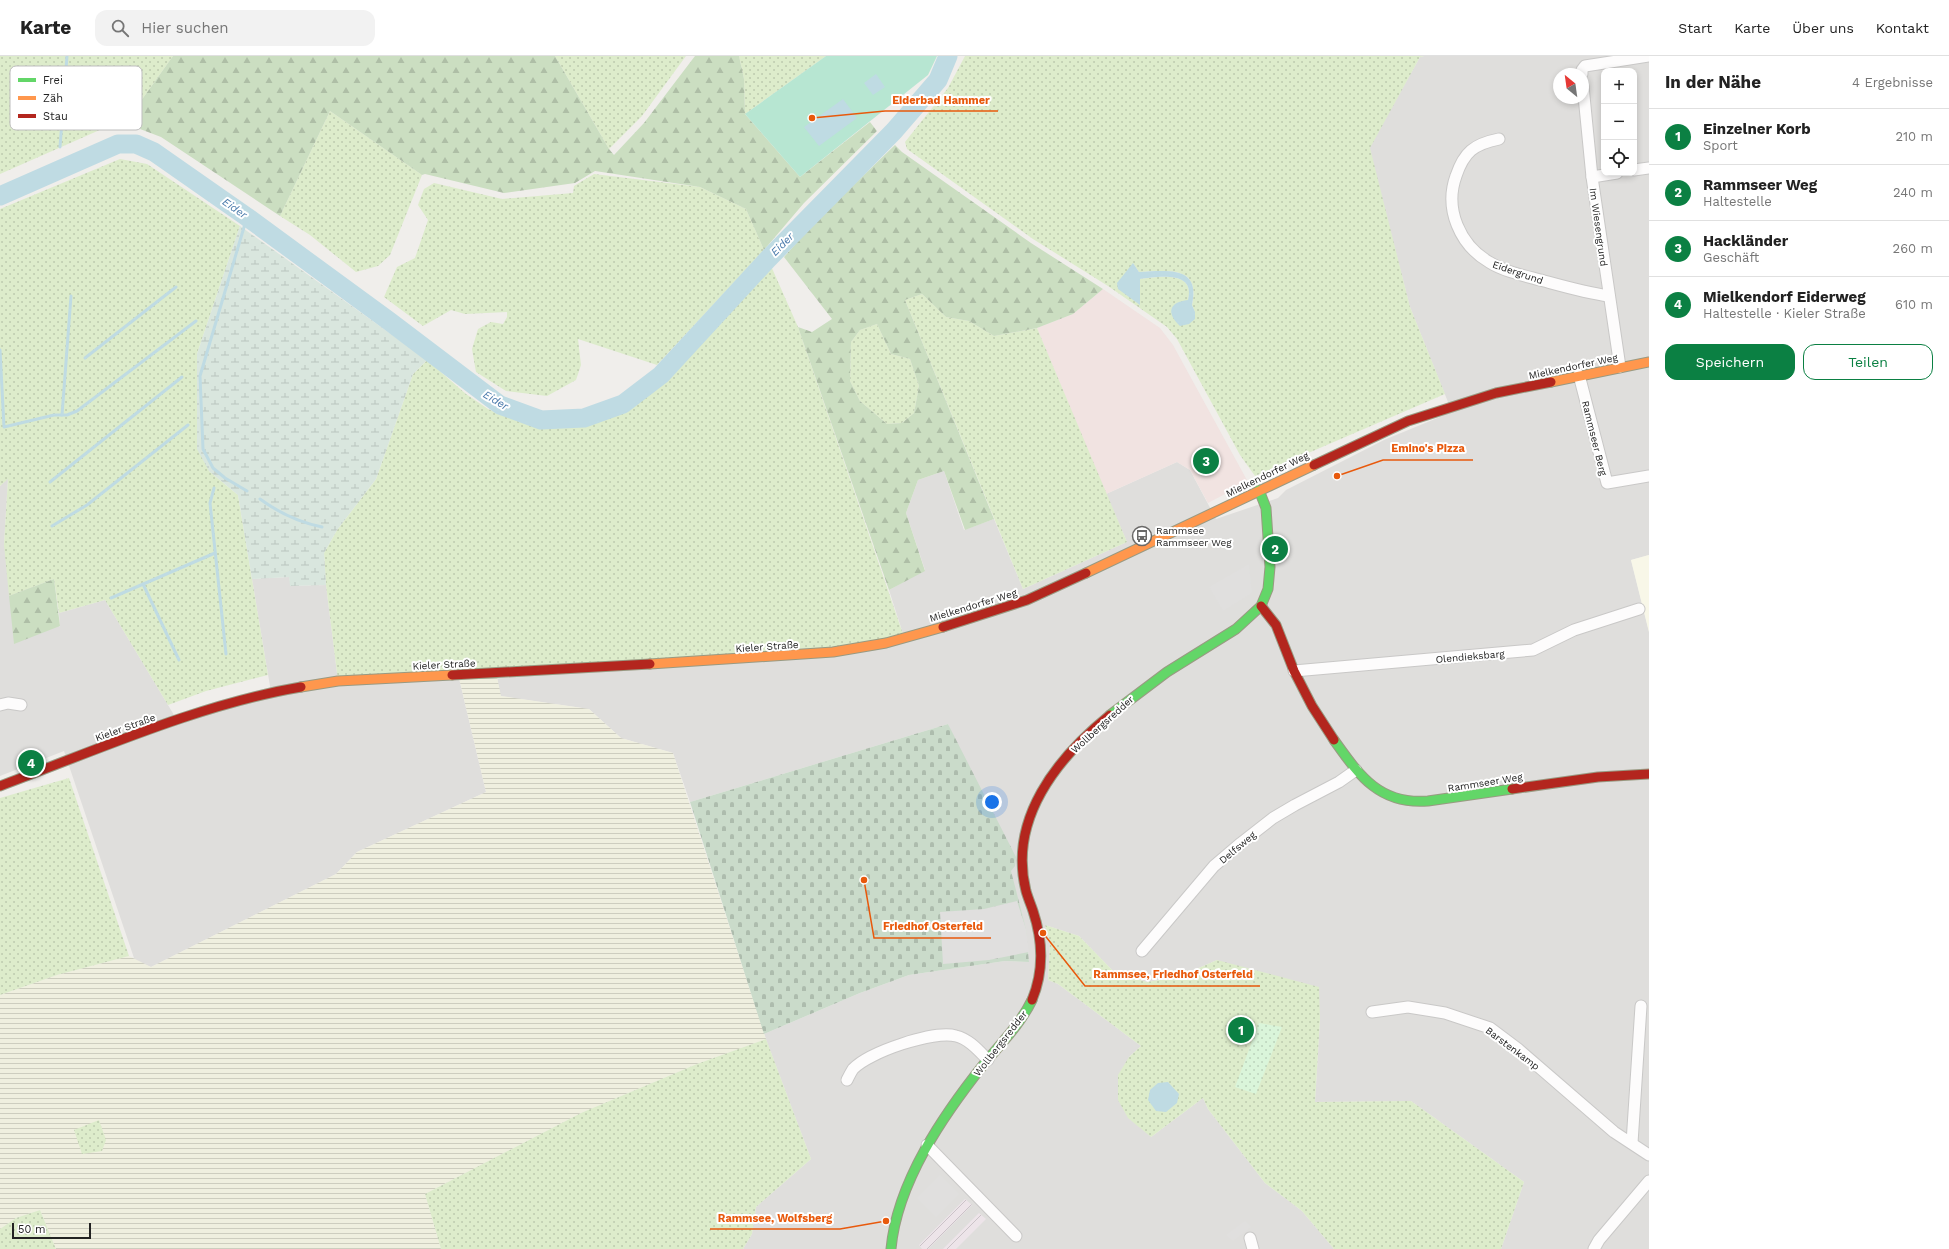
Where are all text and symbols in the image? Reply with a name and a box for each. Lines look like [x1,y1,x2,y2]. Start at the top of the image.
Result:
search box [95,10,375,46]
text: Karte [20,16,71,39]
icon: search [109,17,131,39]
text: Hier suchen [141,19,229,37]
text: Start [1678,20,1712,36]
text: Karte [1734,20,1770,36]
text: Über uns [1792,20,1854,36]
text: Kontakt [1876,20,1929,36]
legend [10,66,142,130]
north arrow [1553,68,1589,104]
map controls [1601,68,1637,176]
button: + [1601,68,1637,104]
text: In der Nähe [1665,72,1761,92]
text: Frei [43,74,63,87]
text: 4 Ergebnisse [1852,75,1933,90]
callout: Eiderbad Hammer [885,88,998,111]
text: Zäh [43,92,63,105]
text: Eiderbad Hammer [892,94,990,107]
button: − [1601,104,1637,140]
text: Stau [43,110,68,123]
text: Einzelner Korb [1703,120,1811,138]
text: 1 [1675,129,1681,144]
text: 210 m [1895,129,1933,144]
text: Sport [1703,138,1738,153]
button: locate [1601,140,1637,176]
text: Rammseer Weg [1703,176,1817,194]
text: 2 [1674,185,1682,200]
text: 240 m [1893,185,1933,200]
street label: Im Wiesengrund [1588,187,1609,267]
text: Haltestelle [1703,194,1772,209]
water label: Eider [220,195,250,222]
water label: Eider [768,230,797,259]
text: Hackländer [1703,232,1788,250]
text: 3 [1674,241,1682,256]
text: 260 m [1893,241,1933,256]
text: Geschäft [1703,250,1759,265]
street label: Eidergrund [1491,259,1545,286]
text: Mielkendorf Eiderweg [1703,288,1866,306]
text: 4 [1674,297,1682,312]
text: 610 m [1895,297,1933,312]
text: Haltestelle · Kieler Straße [1703,306,1866,321]
button: Speichern [1665,344,1795,380]
button: Teilen [1803,344,1933,380]
street label: Mielkendorfer Weg [1528,352,1619,381]
water label: Eider [481,388,511,413]
street label: Rammseer Berg [1580,399,1609,477]
callout: Emino's Pizza [1383,437,1473,460]
text: Emino's Pizza [1391,442,1465,455]
pin: 3 [1193,446,1219,476]
street label: Mielkendorfer Weg [1224,449,1311,499]
bus stop icon: Rammsee Rammseer Weg [1131,525,1153,547]
place label: Rammsee Rammseer Weg [1156,525,1232,548]
pin: 2 [1262,534,1288,564]
street label: Mielkendorfer Weg [928,587,1019,624]
street label: Kieler Straße [735,639,799,654]
street label: Olendieksbarg [1435,648,1506,665]
street label: Kieler Straße [412,657,476,672]
street label: Wollbergsredder [1069,694,1136,755]
street label: Kieler Straße [94,711,157,743]
pin: 4 [18,748,44,778]
street label: Rammseer Weg [1447,771,1524,794]
your location [982,792,1002,812]
street label: Delfsweg [1217,829,1258,866]
callout: Friedhof Osterfeld [874,915,991,938]
text: Friedhof Osterfeld [883,920,983,933]
callout: Rammsee, Friedhof Osterfeld [1085,963,1260,986]
text: Rammsee, Friedhof Osterfeld [1093,968,1253,981]
street label: Wollbergsredder [971,1008,1029,1078]
pin: 1 [1228,1015,1254,1045]
street label: Barstenkamp [1484,1025,1542,1072]
callout: Rammsee, Wolfsberg [710,1206,840,1229]
text: Rammsee, Wolfsberg [718,1212,833,1225]
scale bar [12,1221,91,1240]
text: 50 m [18,1223,45,1236]

